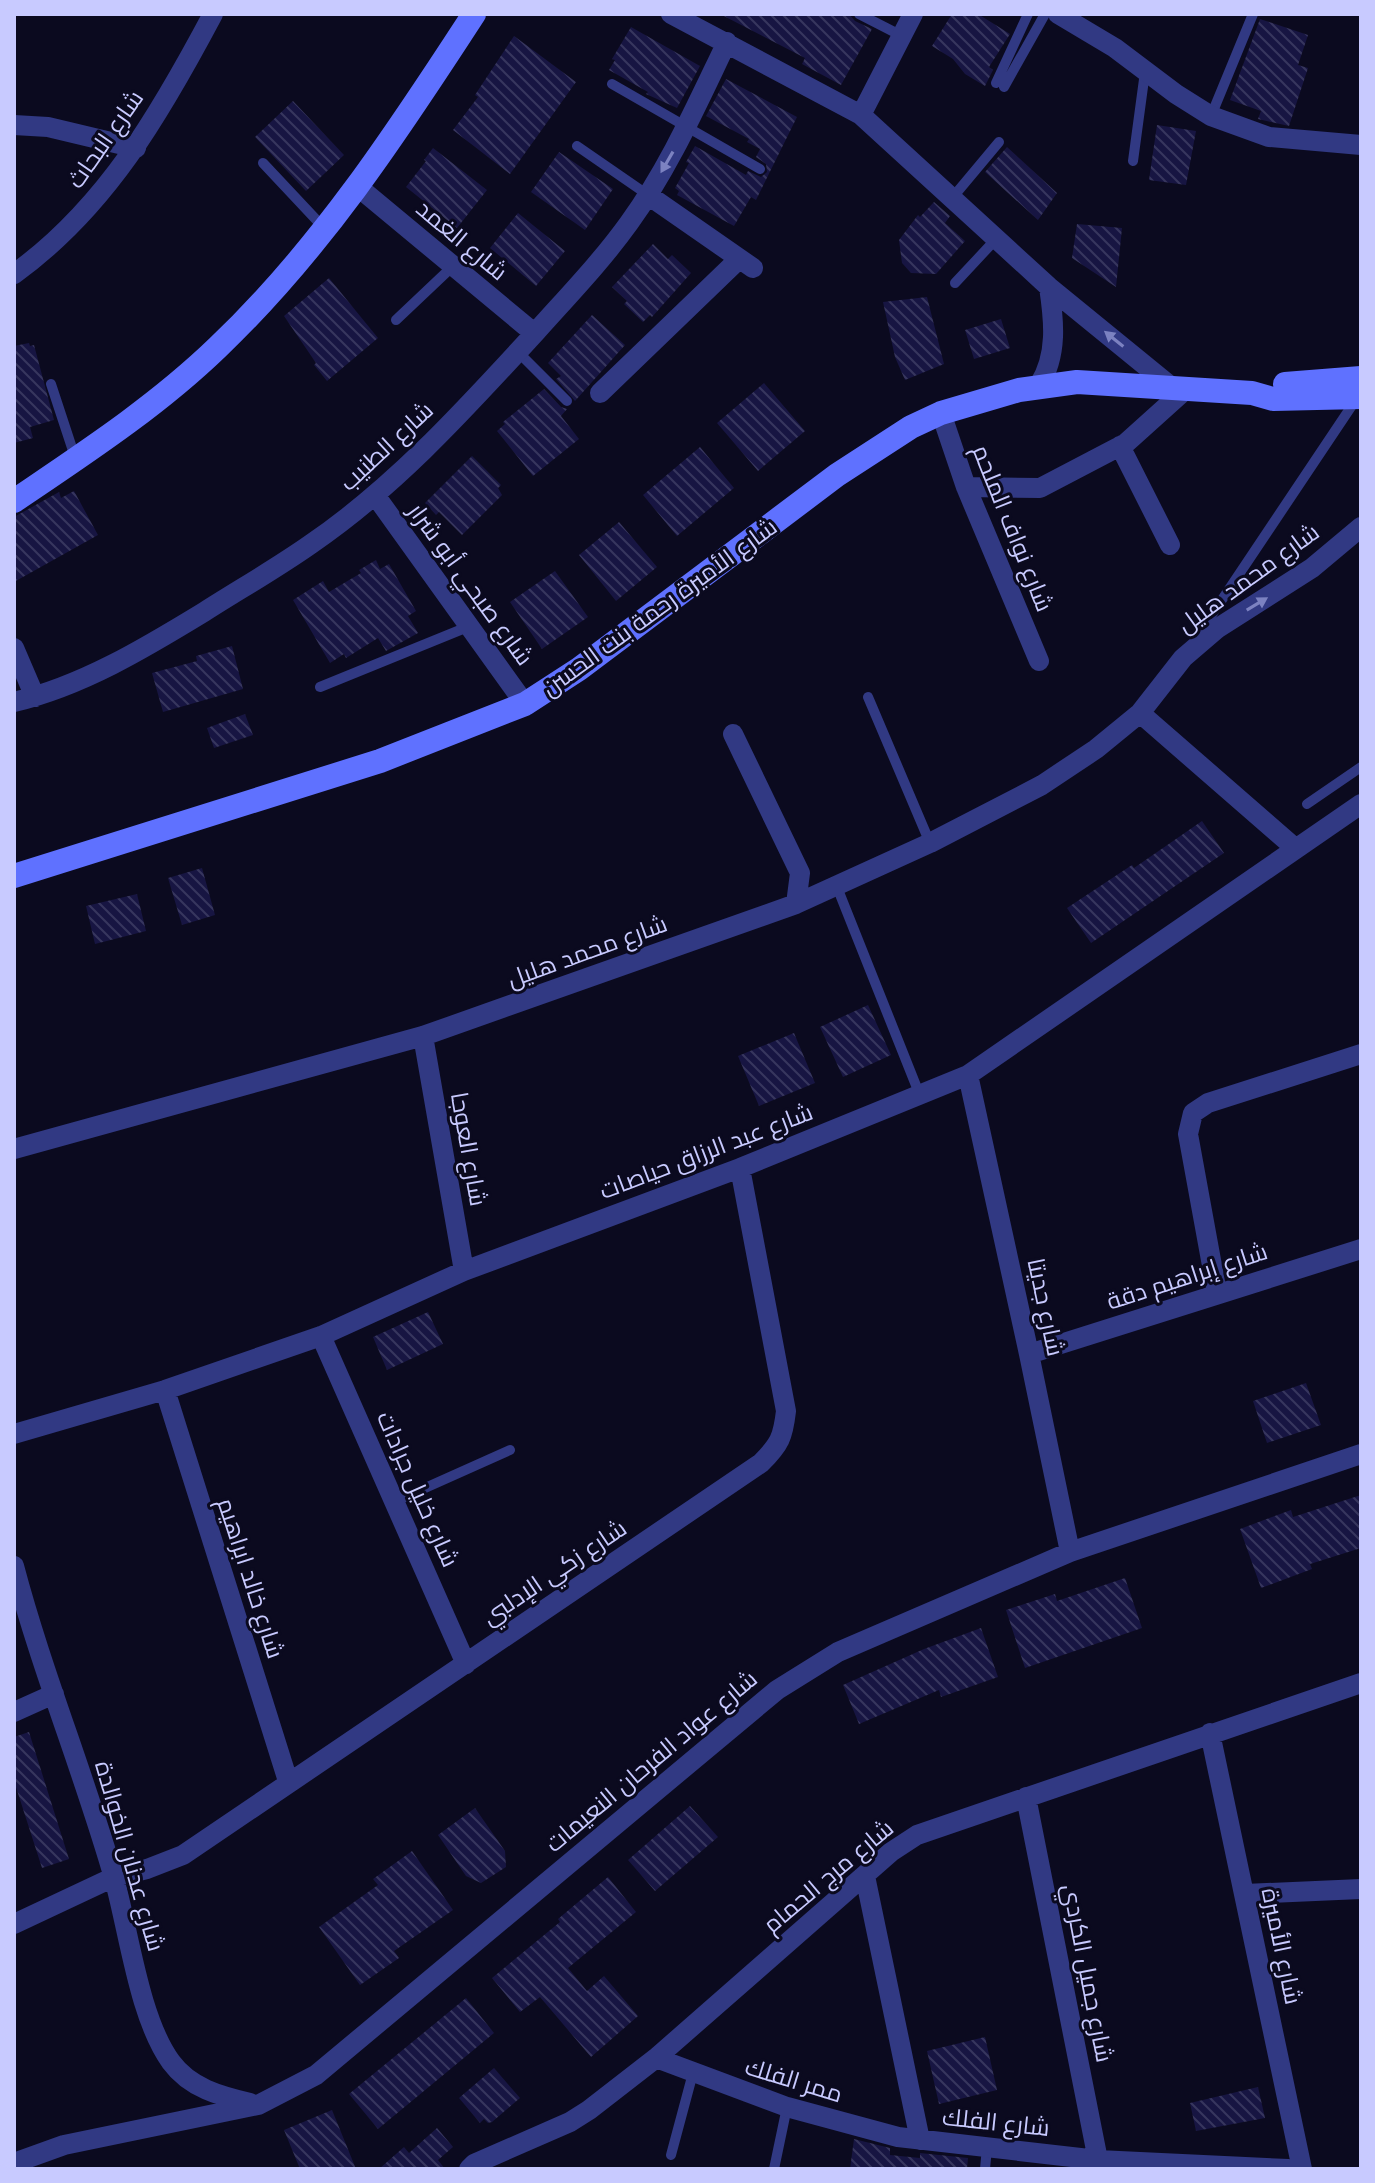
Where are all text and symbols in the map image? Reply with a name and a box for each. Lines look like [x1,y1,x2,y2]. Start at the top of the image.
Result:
street label: شارع البحاث [61,84,151,195]
one-way arrow [660,151,674,173]
street label: شارع الغمد [409,194,513,288]
one-way arrow [1104,331,1124,348]
street label: شارع الطنيب [333,395,440,498]
street label: شارع نواف الملحم [965,440,1060,616]
street label: شارع صبحي أبو شرار [397,495,540,674]
street label: شارع الأميرة رحمة بنت الحسن [536,512,784,704]
street label: شارع محمد هليل [1172,517,1326,641]
one-way arrow [1246,598,1268,612]
street label: شارع محمد هليل [503,909,672,995]
street label: شارع العوجا [443,1090,493,1209]
street label: شارع عبد الرزاق حياصات [595,1097,817,1207]
street label: شارع إبراهيم دقة [1103,1236,1272,1318]
street label: شارع جديتا [1020,1255,1071,1359]
street label: شارع خليل جرادات [369,1407,465,1572]
street label: شارع خالد ابراهيم [209,1494,291,1663]
street label: شارع زكي الإدلبي [476,1513,635,1635]
street label: شارع عواد الفرحان النعيمات [539,1664,764,1860]
street label: شارع عدنان الخوالدة [87,1758,171,1955]
street label: شارع مرج الحمام [757,1813,900,1940]
street label: شارع جميل الكردي [1053,1881,1120,2065]
street label: شارع الأميرة [1254,1885,1308,2007]
street label: ممر الفلك [742,2051,846,2109]
street label: شارع الفلك [941,2102,1051,2144]

